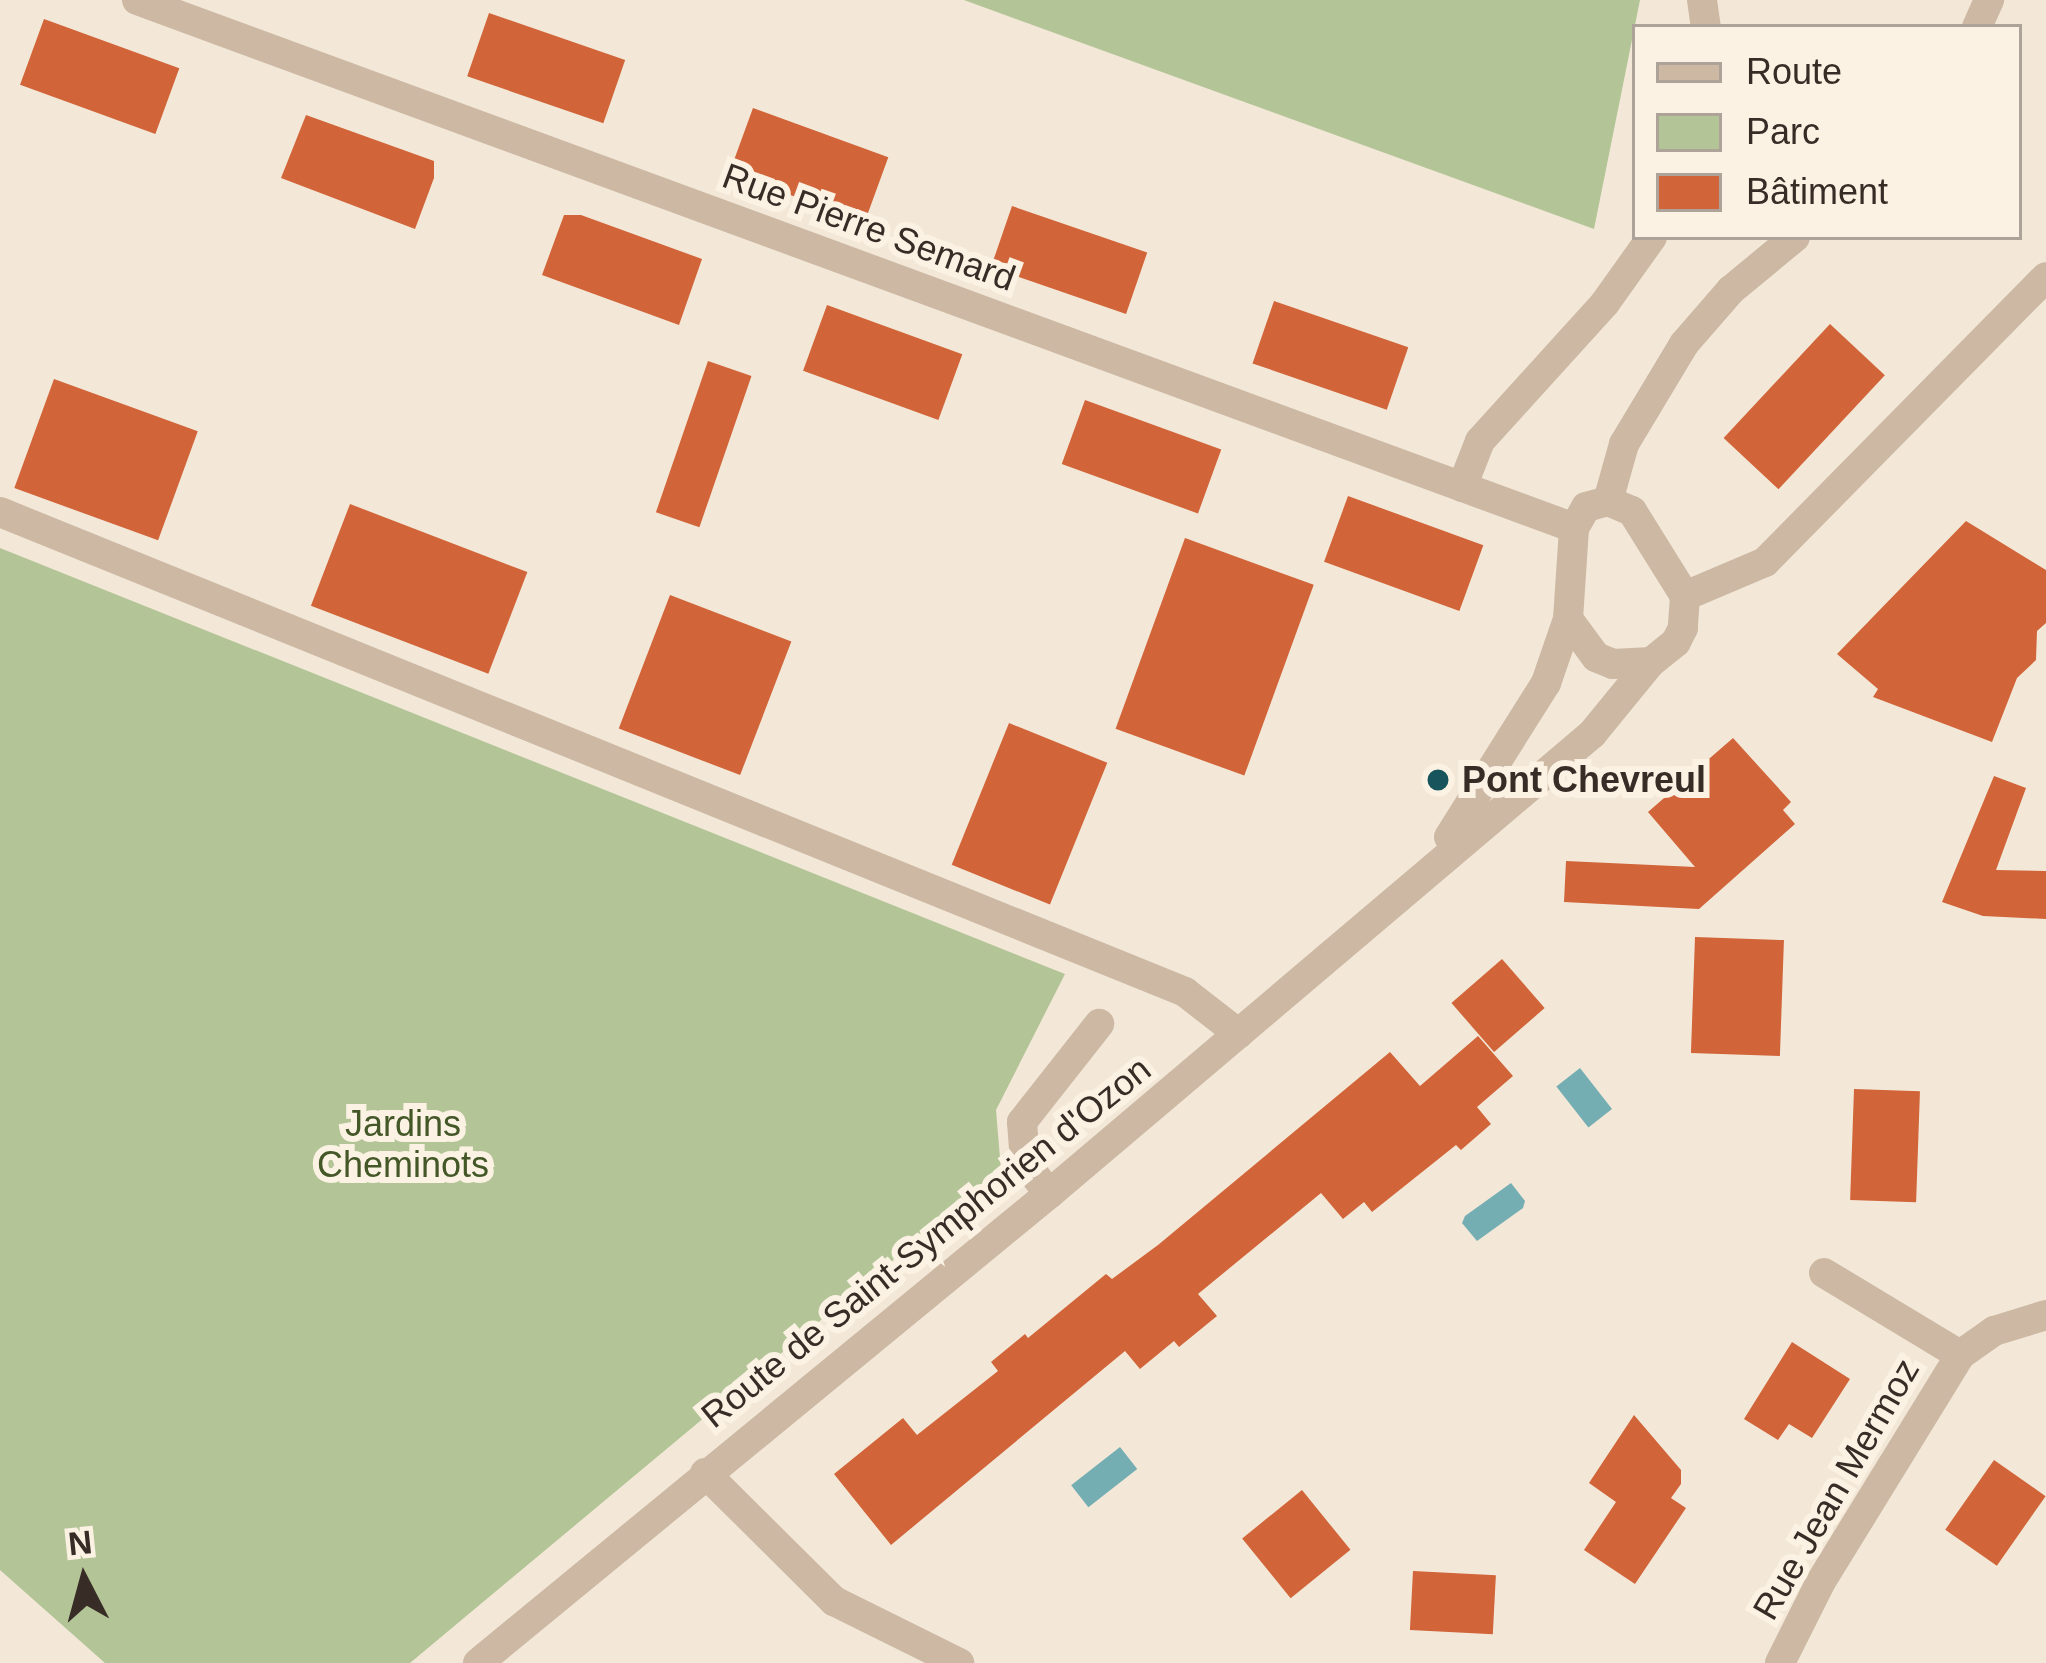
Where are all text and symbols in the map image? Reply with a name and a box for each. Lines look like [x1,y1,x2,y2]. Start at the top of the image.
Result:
legend [1632,24,2022,240]
text: Route [1746,51,1842,92]
text: Parc [1746,111,1820,152]
street label: Rue Pierre Semard [717,154,1021,300]
text: Bâtiment [1746,171,1888,212]
place label: Pont Chevreul [1462,758,1706,802]
marker: Pont Chevreul [1425,767,1451,793]
street label: Route de Saint-Symphorien d'Ozon [693,1047,1159,1437]
park label: Jardins Cheminots [317,1101,489,1186]
street label: Rue Jean Mermoz [1744,1351,1928,1627]
north arrow [24,1519,144,1639]
text: N [66,1523,94,1562]

